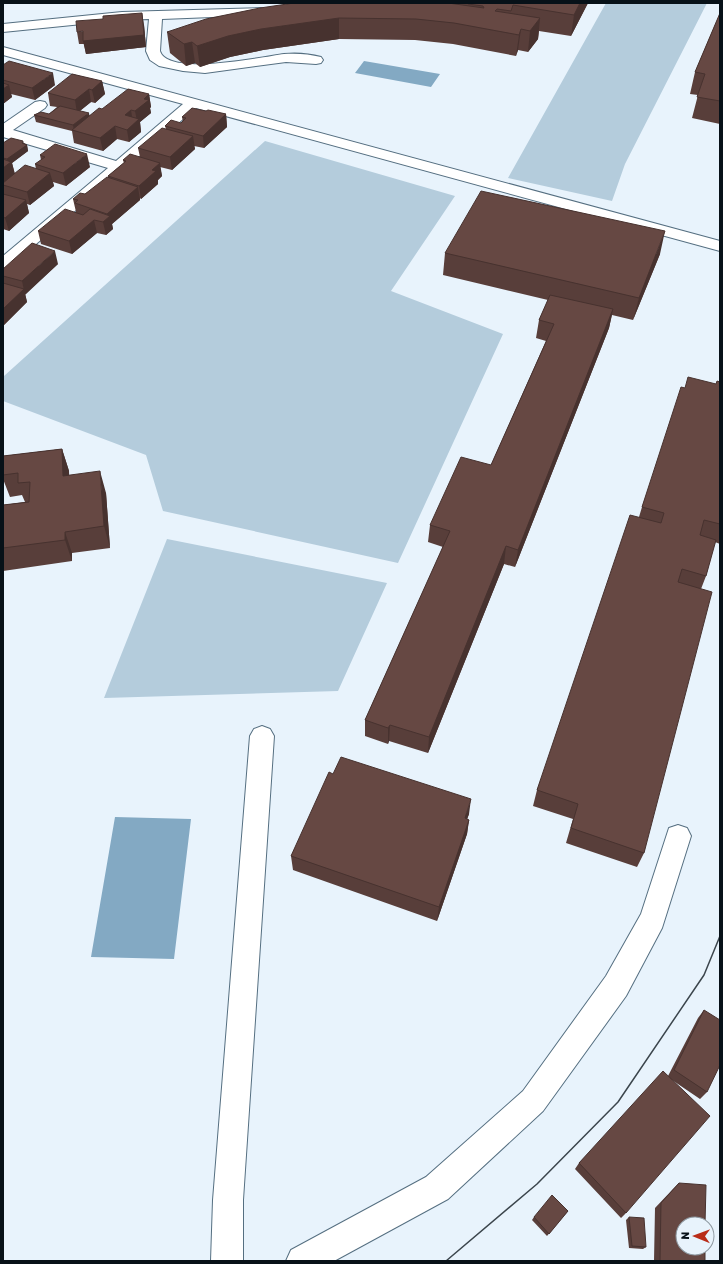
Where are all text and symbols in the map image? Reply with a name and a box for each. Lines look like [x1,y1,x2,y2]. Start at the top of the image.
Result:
north arrow [675,1216,715,1256]
text: N [679,1232,692,1240]

